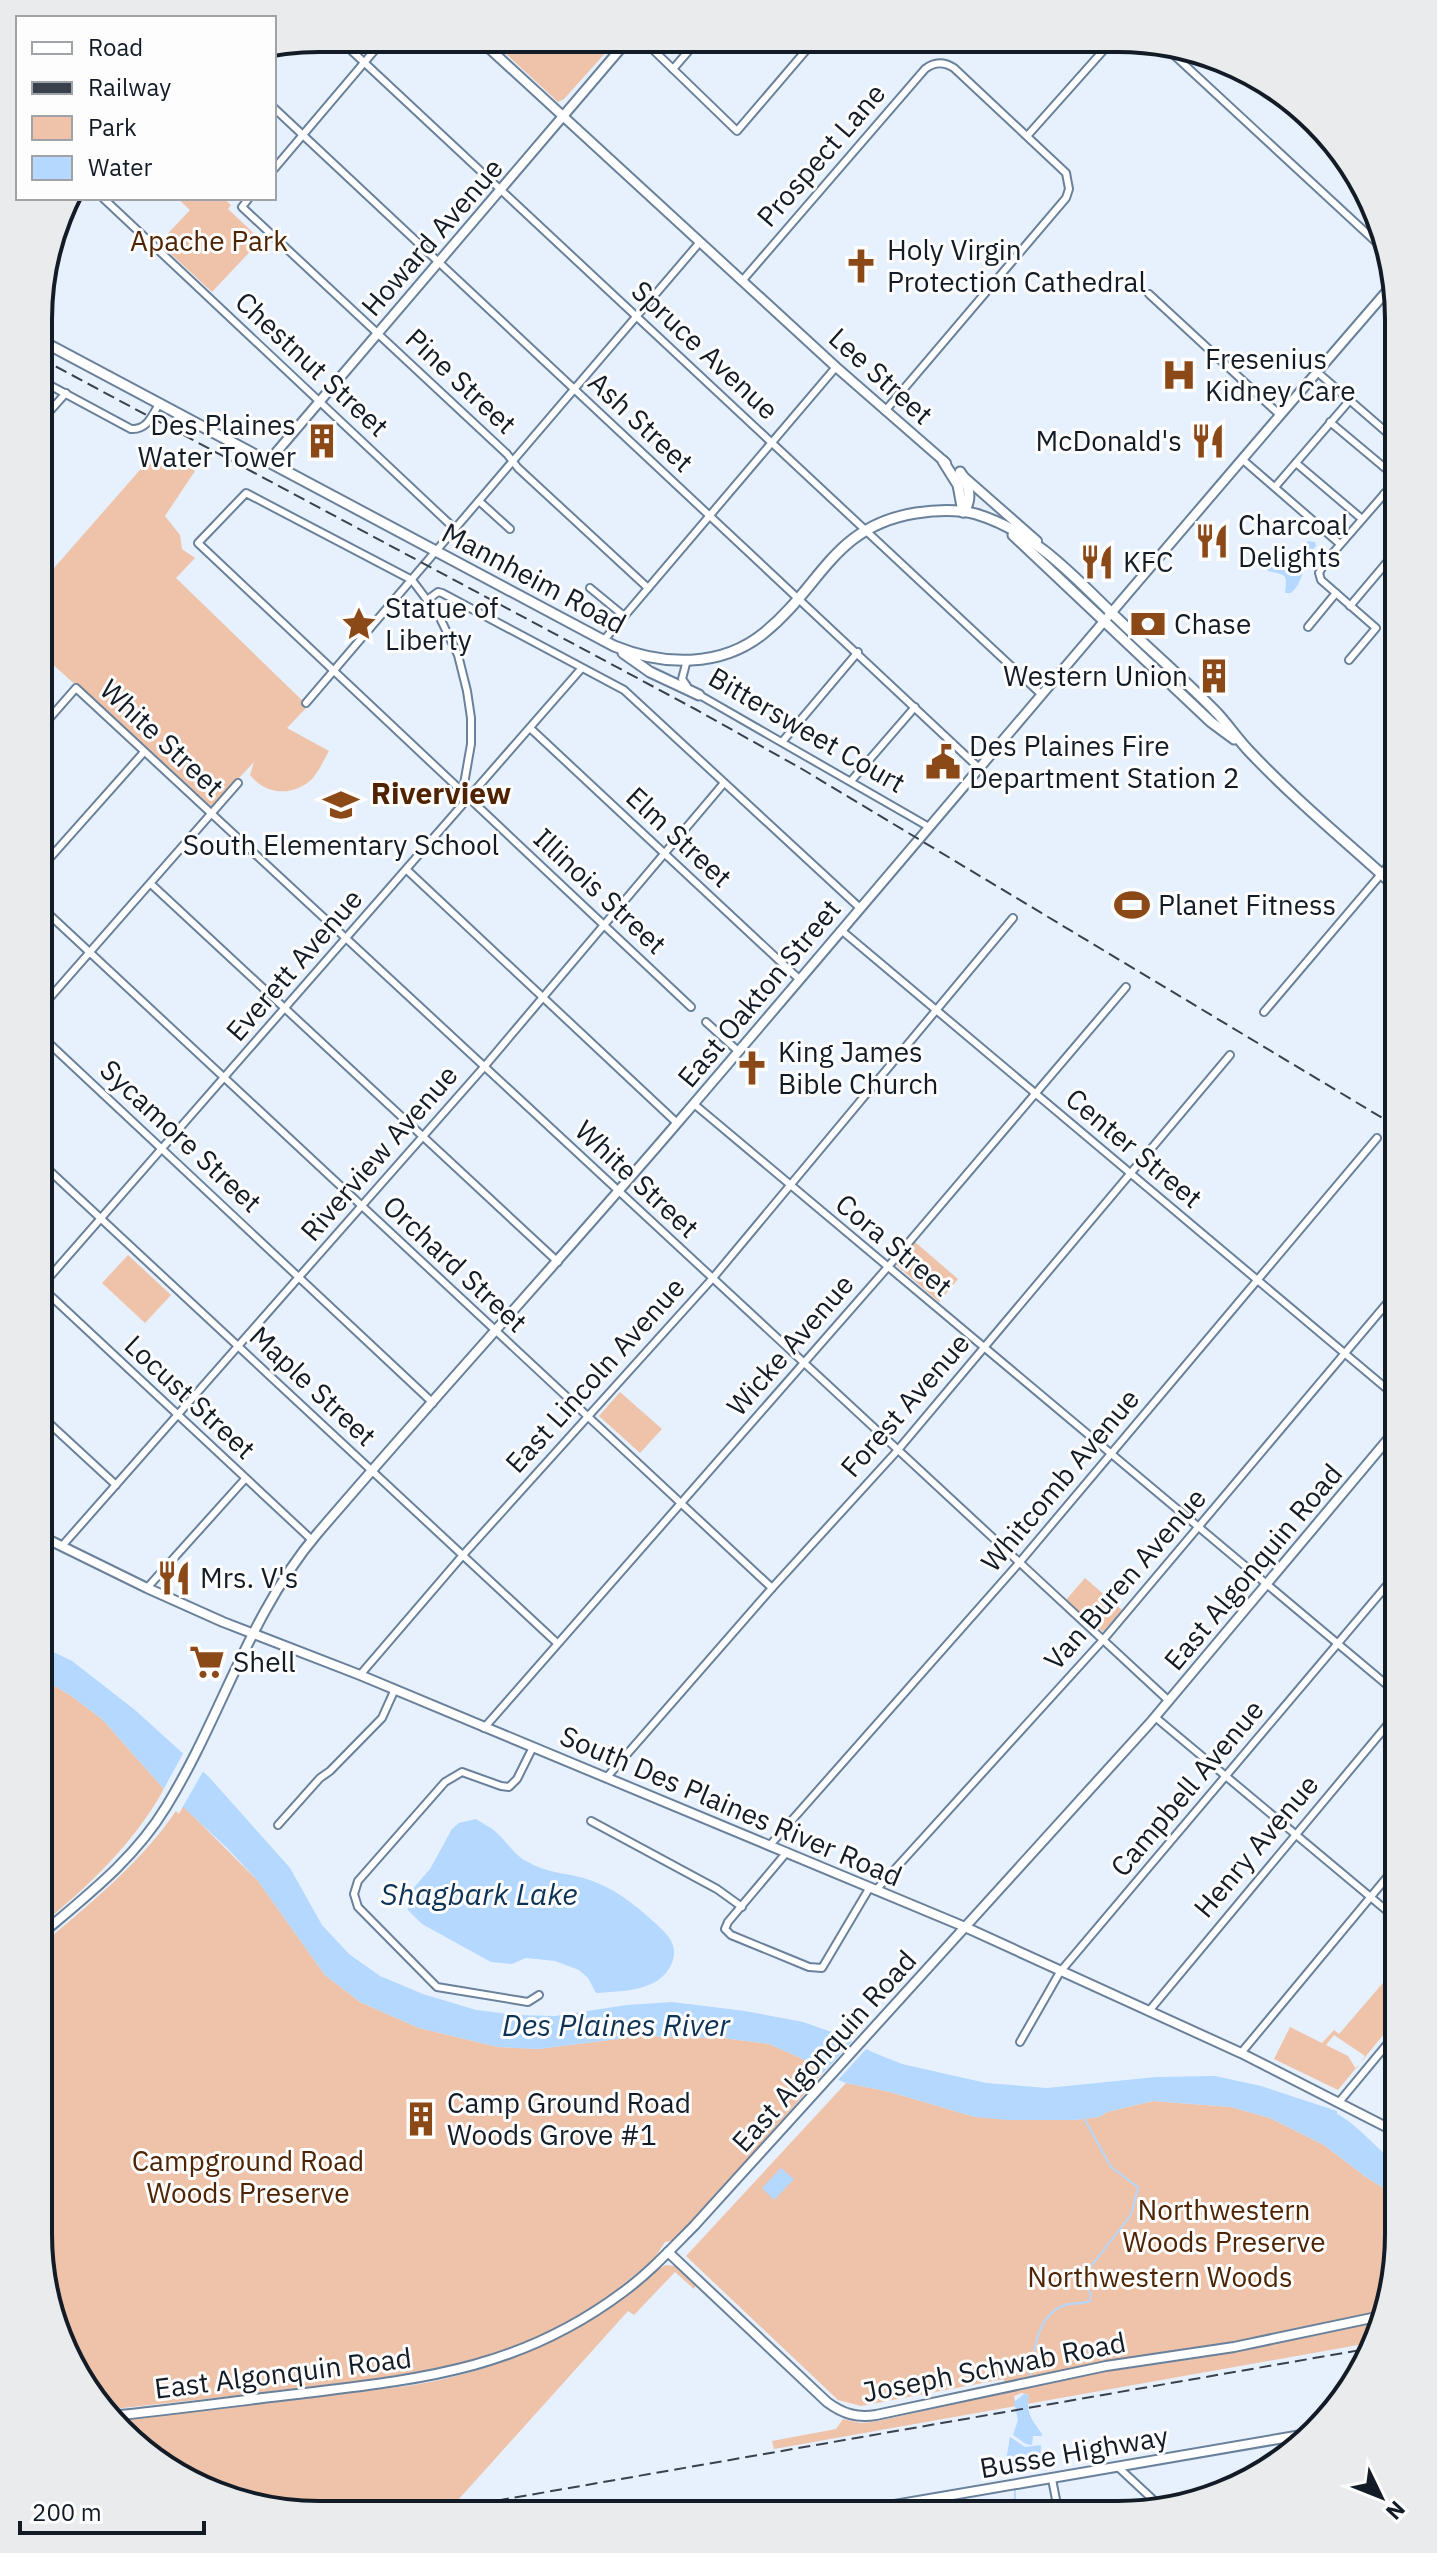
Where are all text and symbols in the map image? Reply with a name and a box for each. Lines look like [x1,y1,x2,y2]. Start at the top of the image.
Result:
legend [16,16,276,200]
text: Road [88,31,143,63]
text: Railway [88,71,171,103]
street label: Prospect Lane [748,75,893,234]
text: Park [88,111,137,143]
street label: Howard Avenue [353,150,511,324]
text: Water [88,151,152,183]
park label: Apache Park [130,222,288,259]
place label: Holy Virgin Protection Cathedral [887,231,1146,300]
church icon: Holy Virgin Protection Cathedral [842,247,880,285]
street label: Spruce Avenue [624,272,787,427]
street label: Chestnut Street [228,283,397,444]
street label: Lee Street [821,319,941,432]
street label: Pine Street [398,320,525,441]
place label: Fresenius Kidney Care [1205,340,1356,409]
hospital icon: Fresenius Kidney Care [1160,356,1198,394]
street label: Ash Street [581,363,702,480]
place label: Des Plaines Water Tower [138,406,296,475]
building icon: Des Plaines Water Tower [303,422,341,460]
place label: McDonald's [1036,422,1182,459]
restaurant icon: McDonald's [1189,422,1227,460]
place label: Charcoal Delights [1238,506,1349,575]
street label: Mannheim Road [436,514,633,642]
restaurant icon: Charcoal Delights [1193,522,1231,560]
restaurant icon: KFC [1078,543,1116,581]
place label: KFC [1123,543,1173,580]
place label: Statue of Liberty [385,589,498,658]
place icon: Statue of Liberty [340,605,378,643]
bank icon: Chase [1129,605,1167,643]
place label: Chase [1174,605,1251,642]
place label: Western Union [1003,657,1188,694]
building icon: Western Union [1195,657,1233,695]
street label: Bittersweet Court [702,658,912,801]
street label: White Street [93,671,232,804]
place label: Des Plaines Fire Department Station 2 [969,727,1240,796]
public building icon: Des Plaines Fire Department Station 2 [924,743,962,781]
district label: Riverview [371,773,511,812]
street label: Elm Street [619,778,740,895]
school or university icon: South Elementary School [322,786,360,824]
street label: Illinois Street [526,819,675,962]
place label: South Elementary School [183,826,499,863]
street label: Everett Avenue [217,881,370,1049]
sports icon: Planet Fitness [1113,886,1151,924]
place label: Planet Fitness [1158,886,1336,923]
street label: East Oakton Street [669,891,848,1095]
place label: King James Bible Church [778,1033,938,1102]
church icon: King James Bible Church [733,1049,771,1087]
street label: Sycamore Street [93,1051,270,1220]
street label: Riverview Avenue [292,1057,465,1249]
street label: Center Street [1058,1080,1210,1216]
street label: White Street [568,1112,707,1245]
street label: Cora Street [828,1185,960,1304]
street label: Orchard Street [375,1187,535,1340]
street label: Wicke Avenue [718,1266,861,1423]
street label: East Lincoln Avenue [497,1269,692,1480]
street label: Maple Street [242,1317,385,1454]
street label: Forest Avenue [832,1325,977,1485]
street label: Locust Street [117,1326,264,1467]
street label: Whitcomb Avenue [972,1380,1147,1579]
street label: East Algonquin Road [1155,1456,1350,1678]
street label: Van Buren Avenue [1035,1480,1214,1677]
restaurant icon: Mrs. V's [155,1559,193,1597]
place label: Mrs. V's [200,1559,298,1596]
supermarket icon: Shell [188,1643,226,1681]
place label: Shell [233,1643,296,1680]
street label: Campbell Avenue [1102,1692,1271,1884]
street label: South Des Plaines River Road [555,1717,908,1894]
street label: Henry Avenue [1185,1766,1326,1925]
water label: Shagbark Lake [380,1874,578,1913]
street label: East Algonquin Road [723,1942,924,2159]
water label: Des Plaines River [502,2005,731,2044]
place label: Camp Ground Road Woods Grove #1 [447,2084,691,2153]
building icon: Camp Ground Road Woods Grove #1 [402,2100,440,2138]
park label: Campground Road Woods Preserve [132,2142,364,2211]
park label: Northwestern Woods Preserve [1122,2191,1326,2260]
park label: Northwestern Woods [1027,2258,1293,2295]
street label: Joseph Schwab Road [859,2323,1129,2410]
street label: East Algonquin Road [152,2338,414,2407]
street label: Busse Highway [977,2417,1171,2486]
north arrow [1341,2457,1421,2537]
scale bar [20,2485,204,2535]
text: N [1380,2495,1412,2527]
text: 200 m [32,2496,102,2528]

